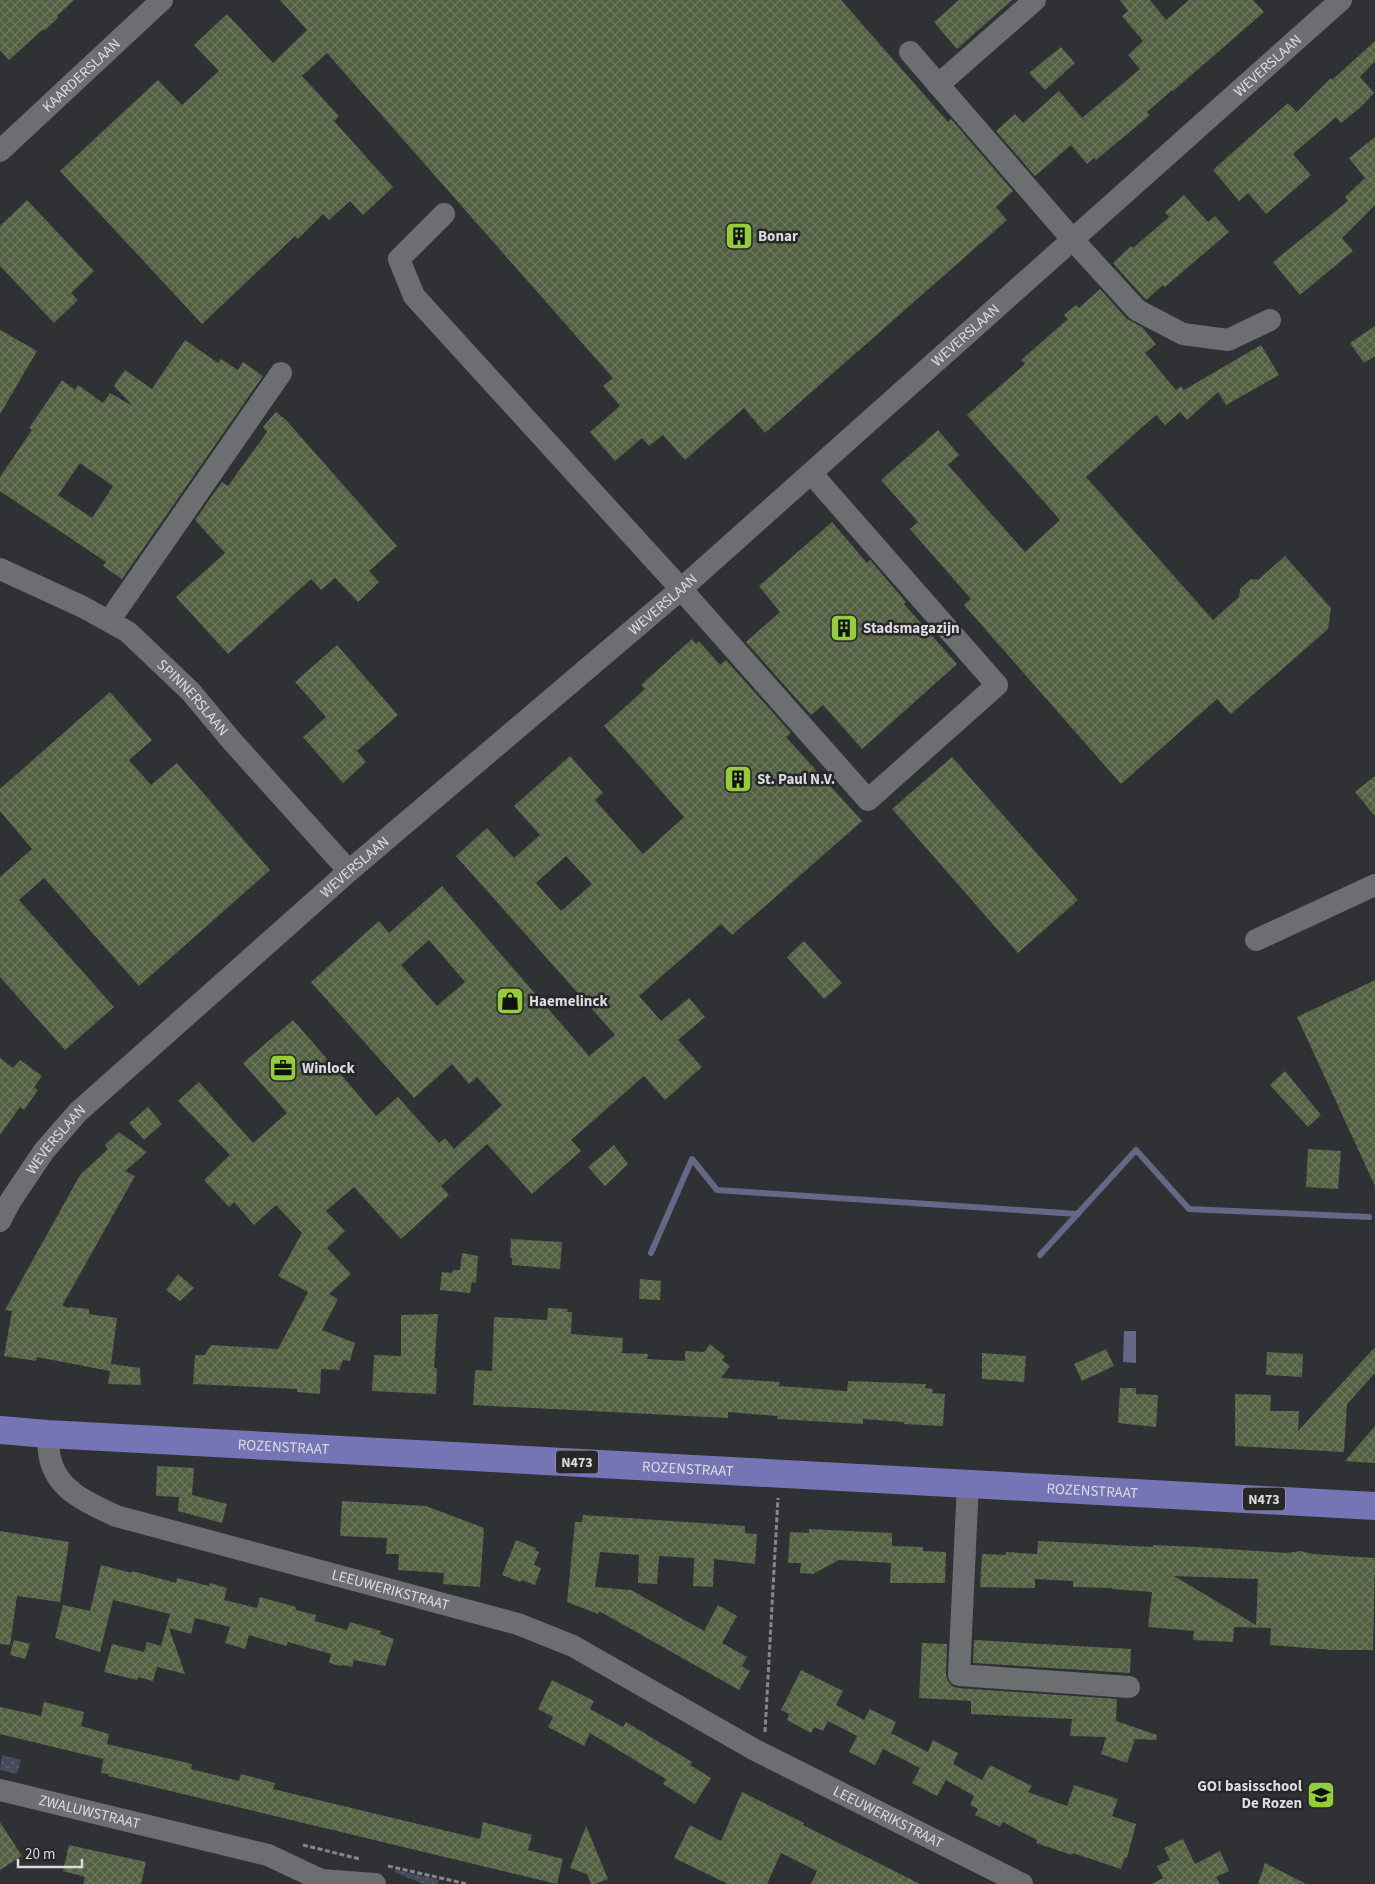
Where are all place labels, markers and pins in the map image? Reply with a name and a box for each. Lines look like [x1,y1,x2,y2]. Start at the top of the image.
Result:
building icon: Bonar [724,221,754,251]
place label: Bonar [758,226,798,247]
building icon: Stadsmagazijn [829,613,859,643]
place label: Stadsmagazijn [863,618,960,639]
building icon: St. Paul N.V. [723,764,753,794]
place label: St. Paul N.V. [757,769,835,790]
shop icon: Haemelinck [495,986,525,1016]
place label: Haemelinck [529,991,608,1012]
office icon: Winlock [268,1053,298,1083]
place label: Winlock [302,1058,356,1079]
place label: GO! basisschool De Rozen [1197,1776,1303,1814]
school or university icon: GO! basisschool De Rozen [1306,1780,1336,1810]

